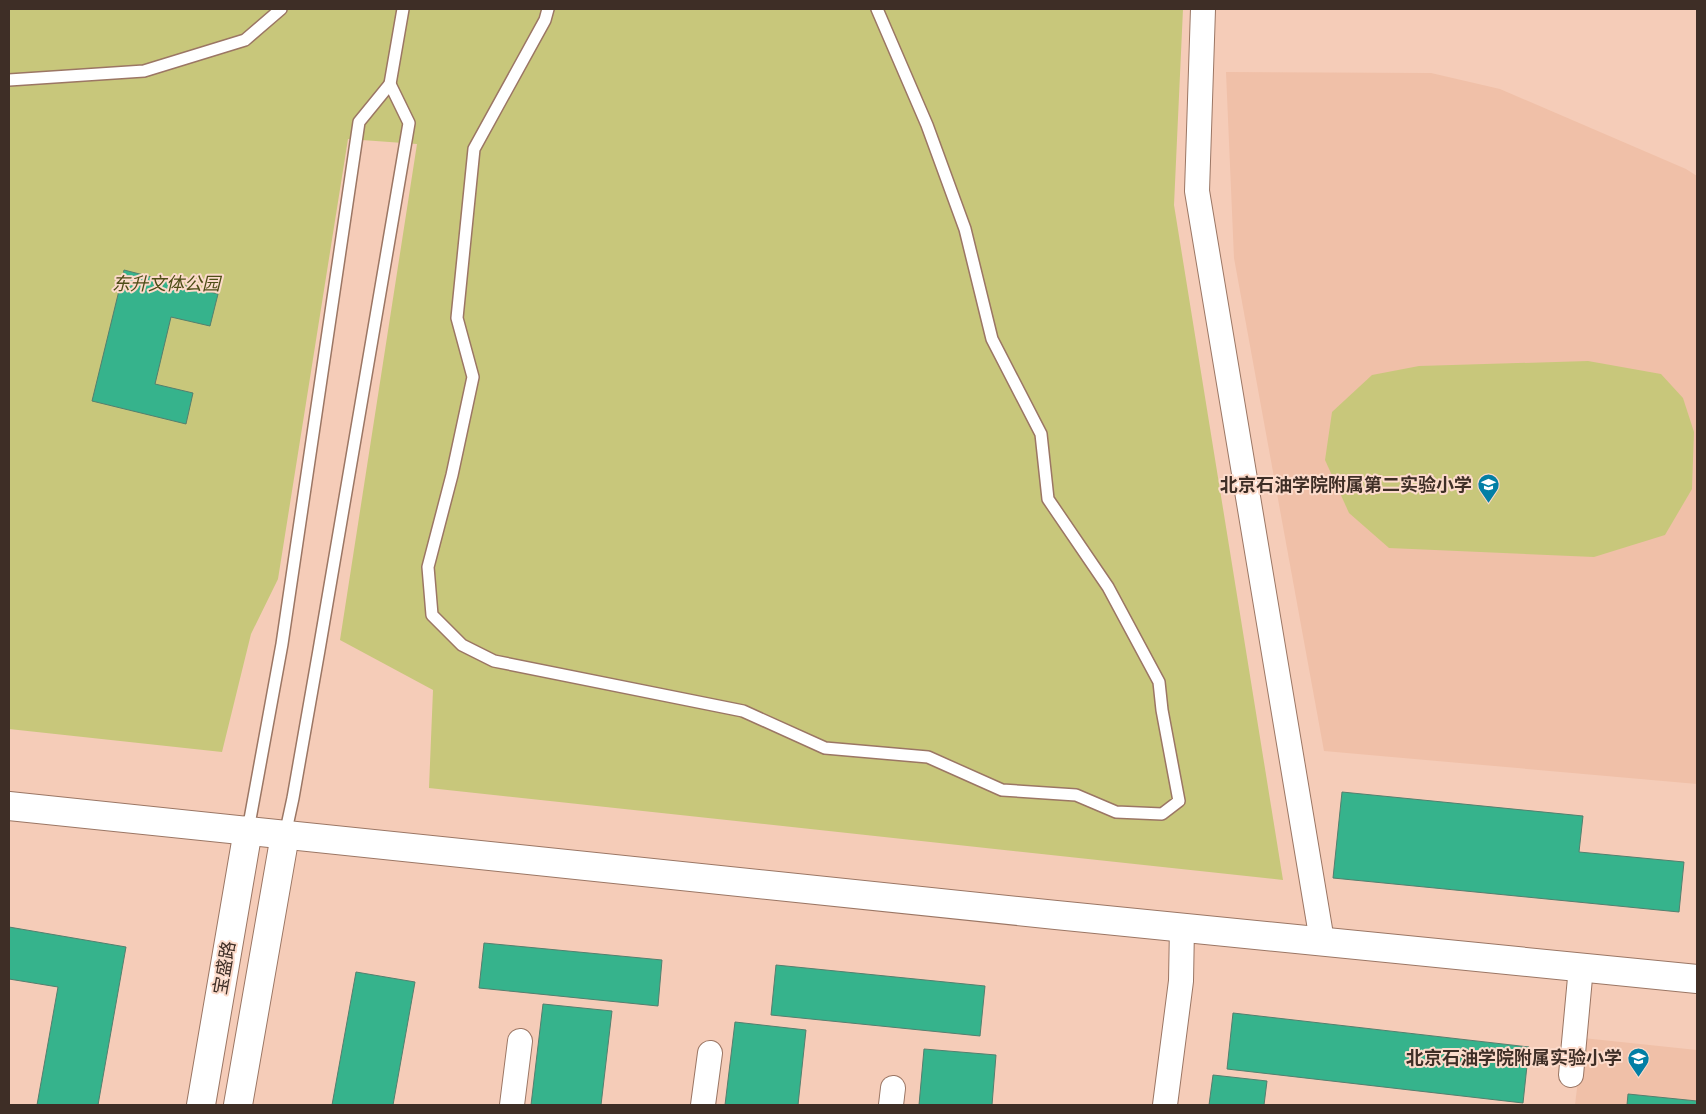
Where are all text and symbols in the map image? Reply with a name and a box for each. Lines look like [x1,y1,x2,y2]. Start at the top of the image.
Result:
park label: 东升文体公园 [112,271,223,298]
place label: 北京石油学院附属第二实验小学 [1220,472,1472,499]
school or university icon: 北京石油学院附属第二实验小学 [1476,473,1500,504]
street label: 宝盛路 [207,939,243,997]
place label: 北京石油学院附属实验小学 [1406,1045,1622,1072]
school or university icon: 北京石油学院附属实验小学 [1626,1046,1650,1077]

